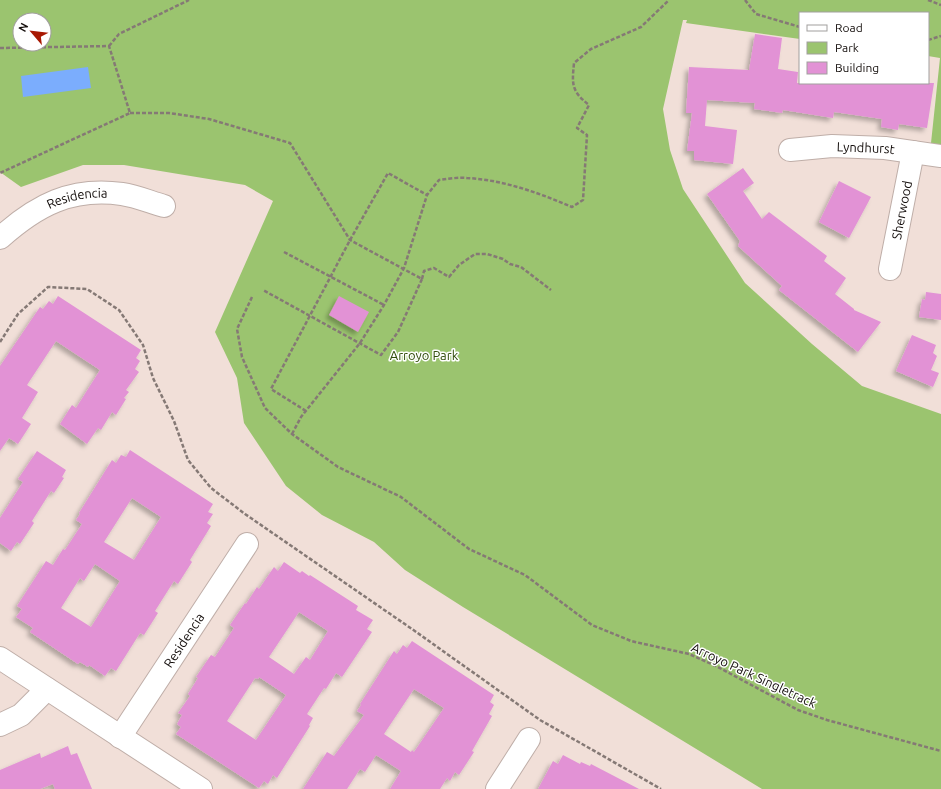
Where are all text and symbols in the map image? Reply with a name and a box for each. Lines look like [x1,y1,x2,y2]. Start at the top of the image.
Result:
north arrow [12,12,52,52]
legend [799,12,929,84]
text: N [16,21,30,34]
text: Road [835,21,863,34]
text: Park [835,41,859,54]
text: Building [835,61,879,74]
street label: Lyndhurst [836,139,896,156]
street label: Sherwood [889,180,914,241]
street label: Residencia [44,185,108,211]
park label: Arroyo Park [390,348,459,362]
street label: Residencia [161,610,207,670]
street label: Arroyo Park Singletrack [689,640,819,710]

